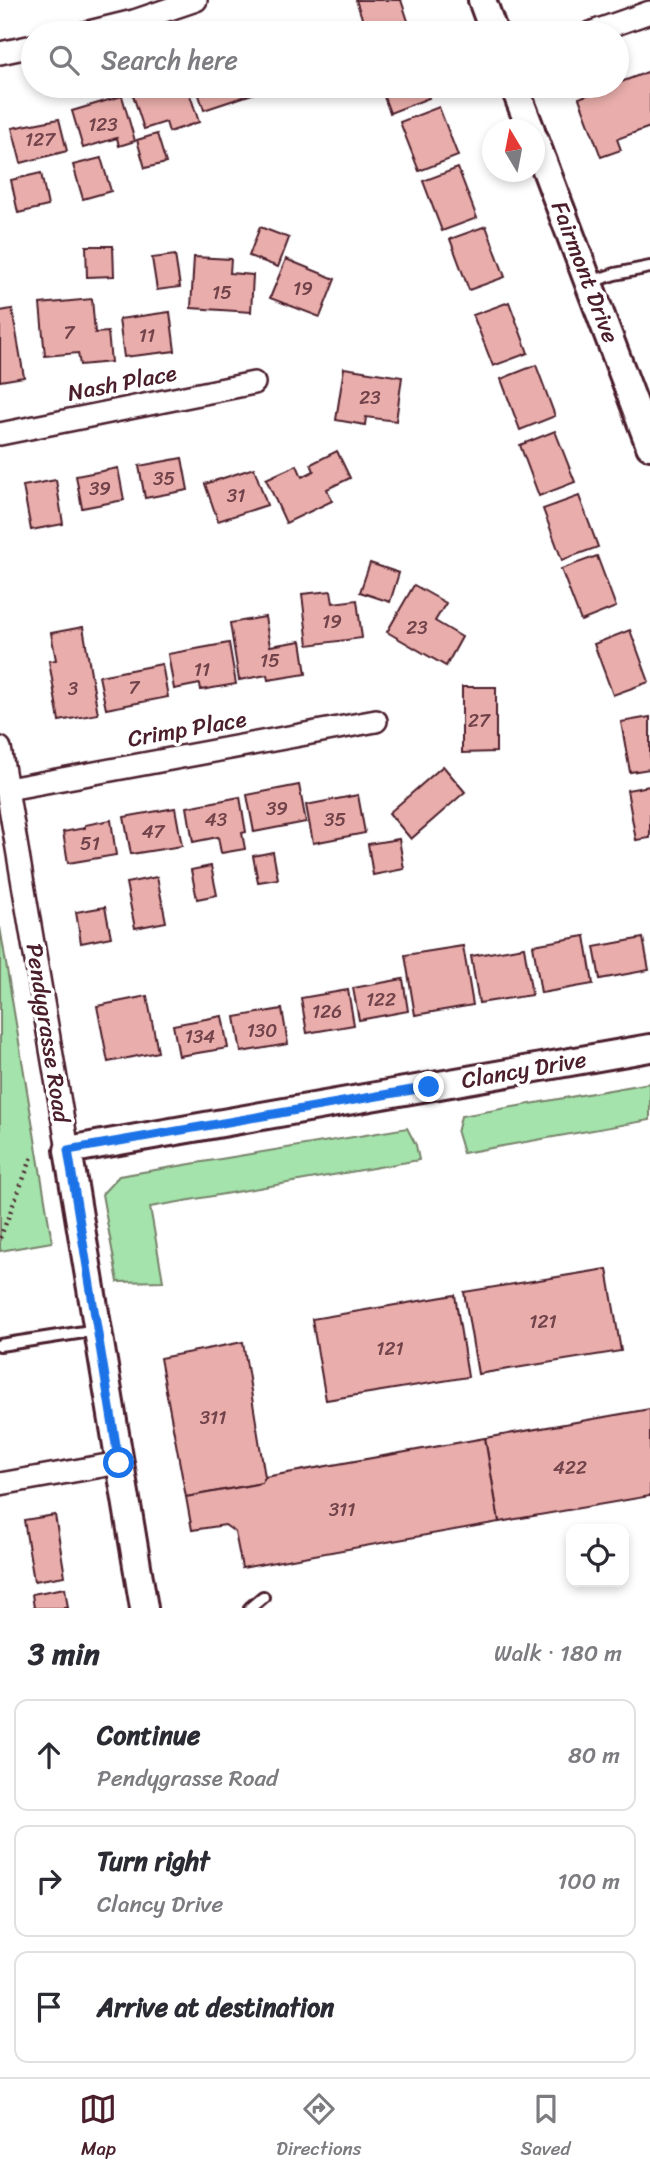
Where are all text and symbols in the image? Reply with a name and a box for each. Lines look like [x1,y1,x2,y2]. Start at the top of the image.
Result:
search box [21,21,629,98]
text: Search here [101,37,238,83]
icon: search [45,41,83,79]
house number: 123 [88,108,118,141]
north arrow [482,119,545,182]
house number: 127 [25,123,56,156]
street label: Fairmont Drive [539,195,631,349]
house number: 19 [293,272,313,305]
house number: 15 [212,276,232,309]
house number: 7 [64,316,76,349]
house number: 11 [139,319,155,352]
street label: Nash Place [64,352,180,414]
house number: 23 [359,381,381,414]
house number: 35 [153,462,175,495]
house number: 39 [89,472,111,505]
house number: 31 [227,479,245,512]
house number: 19 [322,605,342,638]
house number: 23 [406,611,428,644]
house number: 15 [260,644,280,677]
house number: 11 [194,653,210,686]
house number: 7 [129,671,141,704]
house number: 3 [68,672,79,705]
street label: Crimp Place [124,698,250,760]
house number: 27 [468,704,491,737]
house number: 39 [266,792,288,825]
house number: 43 [205,803,228,836]
house number: 35 [324,803,346,836]
house number: 47 [142,815,166,848]
house number: 51 [80,827,100,860]
street label: Pendygrasse Road [14,940,83,1127]
house number: 122 [366,983,396,1016]
house number: 126 [312,995,342,1028]
house number: 130 [247,1014,277,1047]
house number: 134 [185,1020,215,1053]
street label: Clancy Drive [458,1039,590,1101]
route end [413,1071,444,1102]
house number: 121 [529,1305,557,1338]
house number: 121 [376,1332,404,1365]
house number: 311 [200,1401,226,1434]
route start [103,1447,134,1478]
house number: 422 [553,1451,587,1484]
house number: 311 [329,1493,355,1526]
map controls [566,1524,629,1587]
button: locate [566,1524,629,1587]
text: 3 min [28,1627,100,1681]
text: Walk · 180 m [494,1633,622,1674]
text: Continue [97,1712,200,1758]
text: 80 m [568,1735,620,1776]
icon: ahead [30,1736,68,1774]
text: Pendygrasse Road [97,1758,278,1799]
text: Turn right [97,1838,210,1884]
text: 100 m [557,1861,620,1902]
icon: right [30,1862,68,1900]
text: Clancy Drive [97,1884,223,1925]
text: Arrive at destination [97,1984,334,2030]
icon: arrive [30,1988,68,2026]
tab: Map [79,2090,117,2165]
tab: Directions [276,2090,362,2165]
tab: Saved [520,2090,571,2165]

